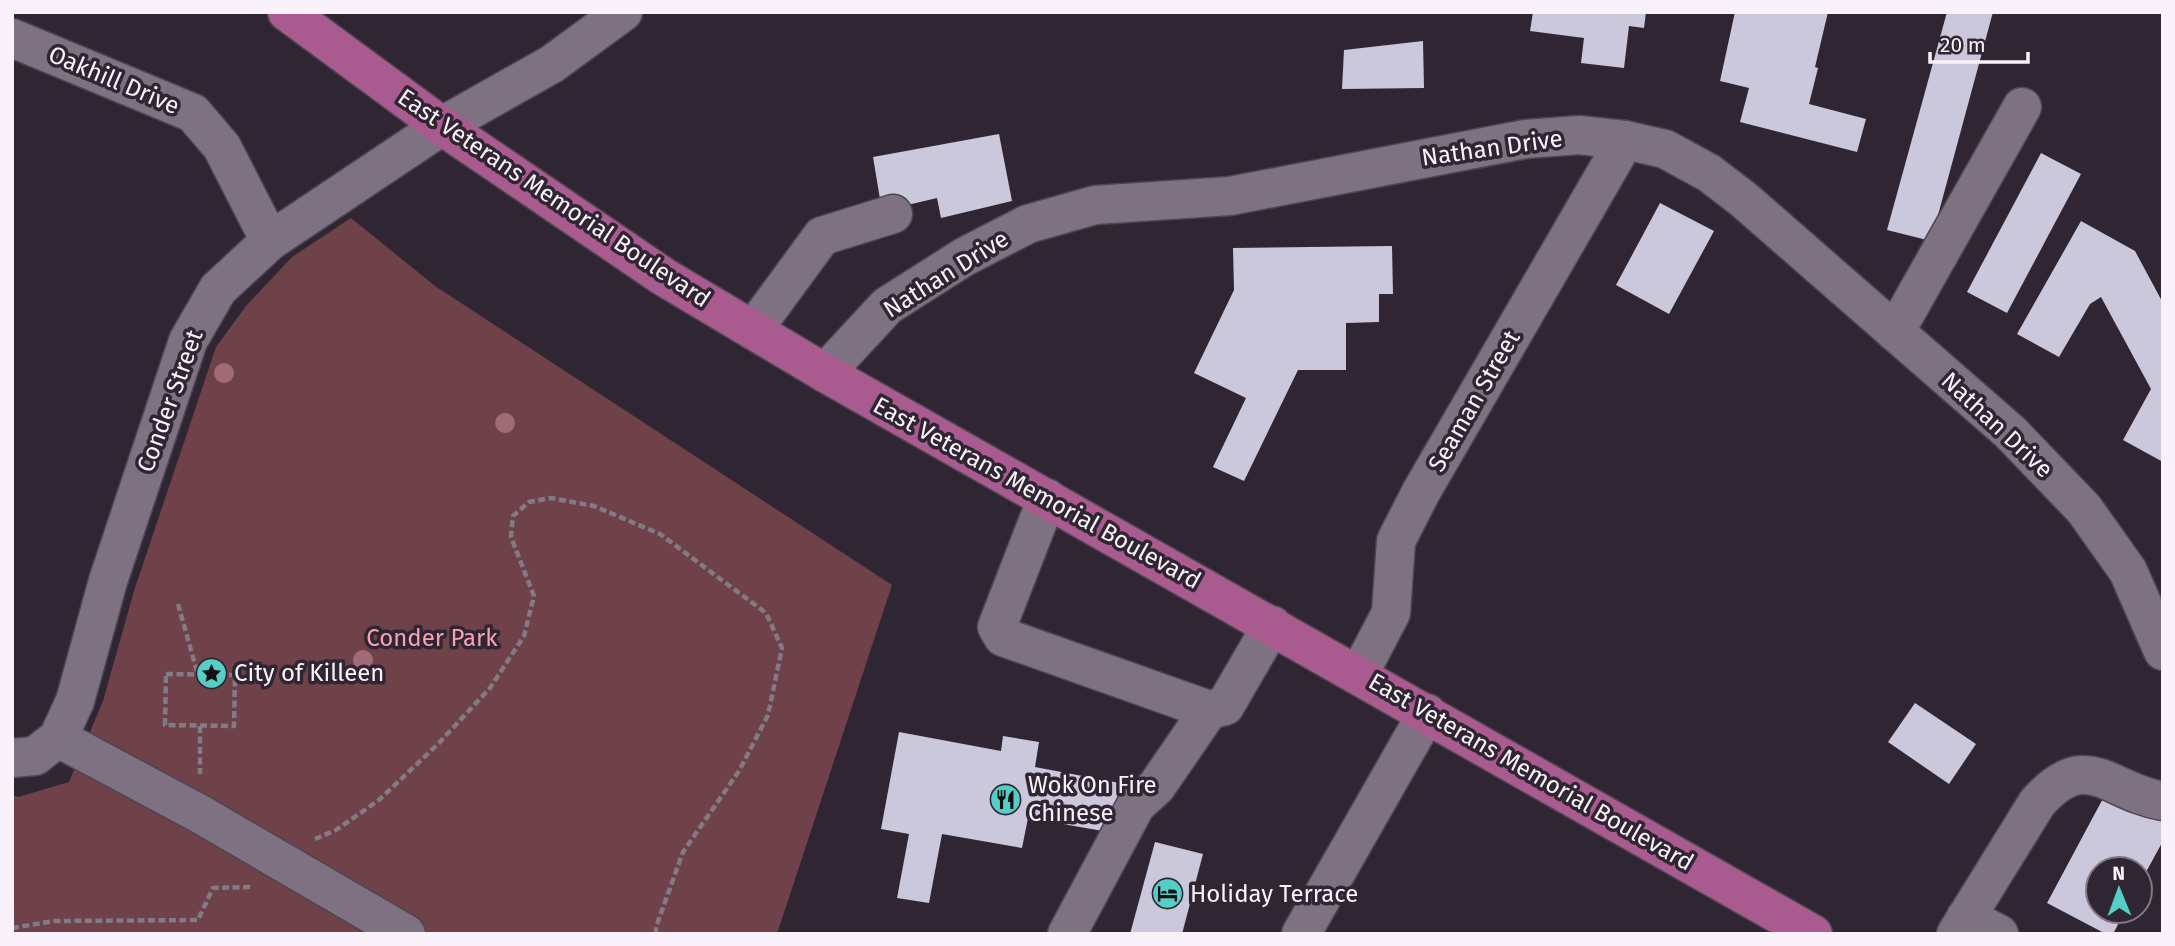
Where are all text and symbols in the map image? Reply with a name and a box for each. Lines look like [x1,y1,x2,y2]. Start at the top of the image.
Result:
scale bar [1930,21,2028,65]
text: 20 m [1940,32,1986,58]
street label: Oakhill Drive [44,40,184,120]
street label: East Veterans Memorial Boulevard [393,83,715,313]
street label: Nathan Drive [1420,124,1564,172]
street label: Nathan Drive [878,225,1014,323]
street label: Seaman Street [1422,325,1526,476]
street label: Conder Street [131,326,209,476]
street label: Nathan Drive [1936,366,2058,484]
street label: East Veterans Memorial Boulevard [868,391,1206,595]
park label: Conder Park [366,624,498,652]
place icon: City of Killeen [194,656,228,690]
place label: City of Killeen [234,659,384,687]
street label: East Veterans Memorial Boulevard [1364,667,1698,877]
place label: Wok On Fire Chinese [1028,771,1157,827]
restaurant icon: Wok On Fire Chinese [988,782,1022,816]
north arrow [2084,855,2154,925]
text: N [2112,862,2125,885]
hotel icon: Holiday Terrace [1150,877,1184,911]
place label: Holiday Terrace [1190,880,1358,908]

